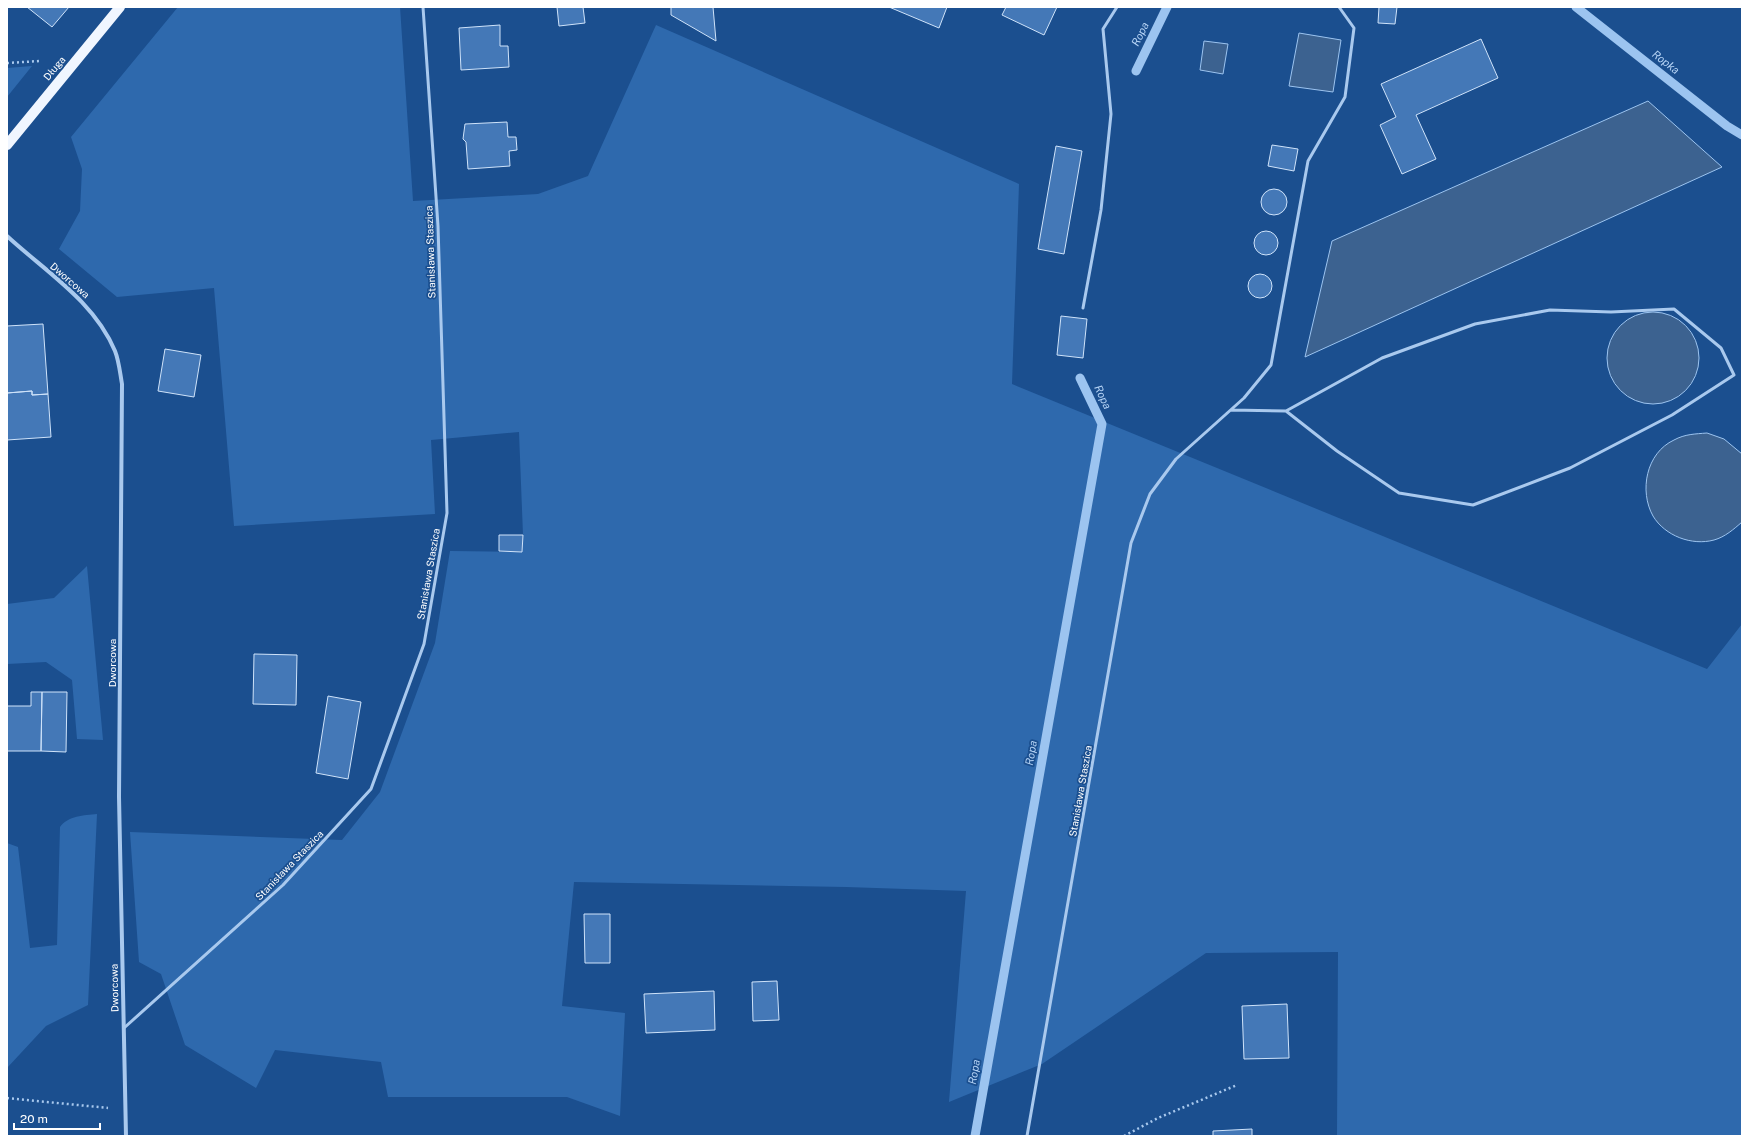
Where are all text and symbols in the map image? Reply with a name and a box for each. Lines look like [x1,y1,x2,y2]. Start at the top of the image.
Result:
water label: Ropa [1129,20,1151,48]
water label: Ropka [1650,48,1682,76]
street label: Długa [41,54,67,82]
street label: Stanisława Staszica [422,206,438,298]
street label: Dworcowa [48,260,92,300]
water label: Ropa [1092,383,1114,411]
street label: Stanisława Staszica [414,527,442,621]
street label: Dworcowa [106,639,118,687]
water label: Ropa [1023,739,1039,766]
street label: Stanisława Staszica [1066,744,1094,838]
street label: Stanisława Staszica [253,828,325,902]
street label: Dworcowa [108,964,120,1012]
water label: Ropa [966,1058,982,1085]
scale bar [14,1105,100,1131]
text: 20 m [20,1112,48,1126]

